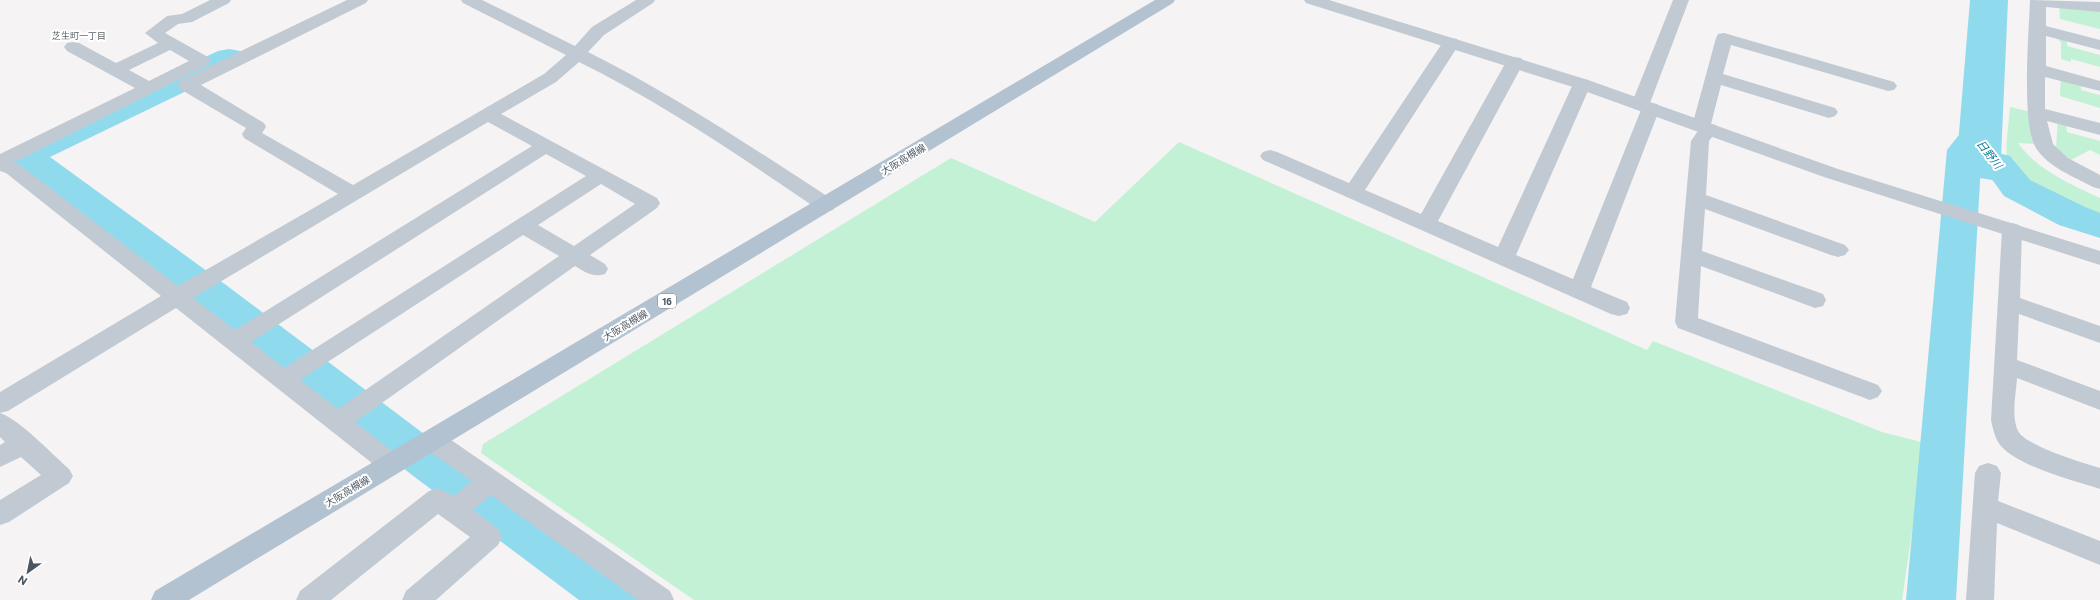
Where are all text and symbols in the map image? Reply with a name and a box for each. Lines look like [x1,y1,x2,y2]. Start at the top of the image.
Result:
district label: 芝生町一丁目 [52,30,106,41]
water label: 日野川 [1975,137,2006,172]
street label: 大阪高槻線 [878,141,928,177]
road number: 16 [658,294,676,308]
street label: 大阪高槻線 [600,307,650,343]
street label: 大阪高槻線 [322,473,372,509]
north arrow [8,552,48,592]
text: N [15,573,29,589]

